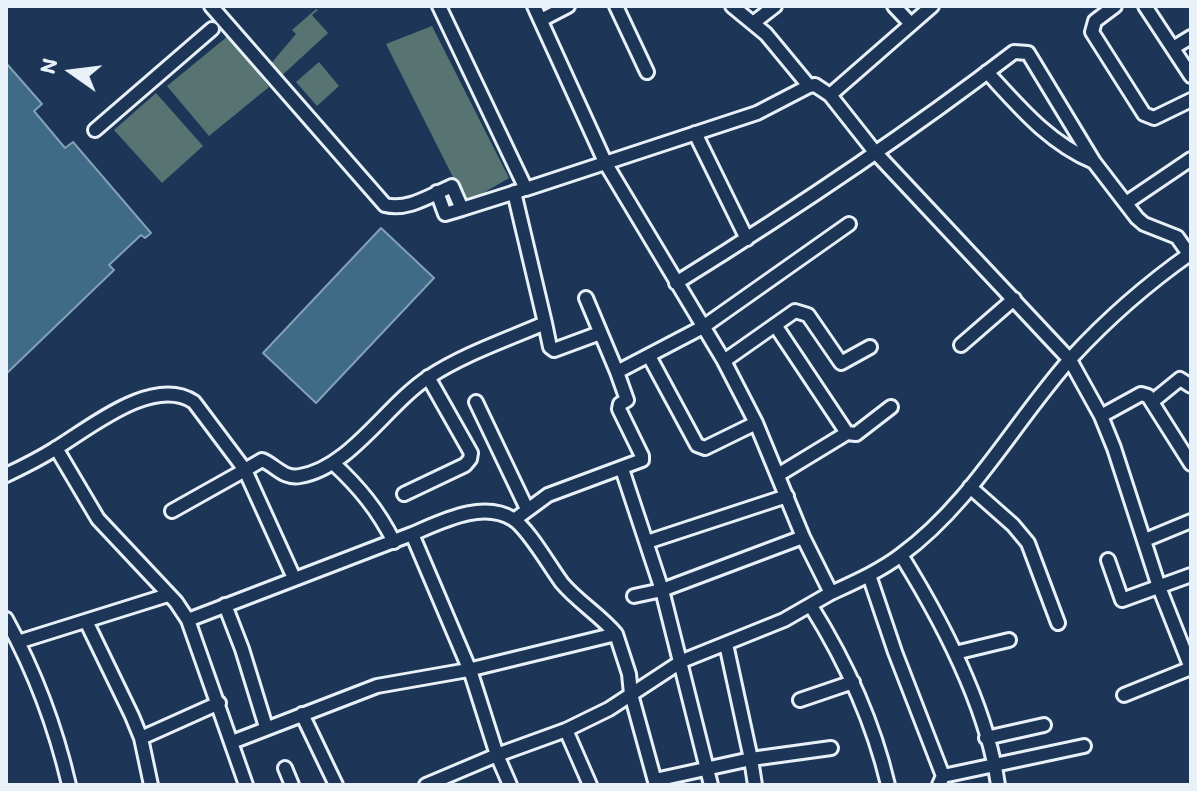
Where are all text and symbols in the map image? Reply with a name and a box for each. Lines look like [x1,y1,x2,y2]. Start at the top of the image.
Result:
north arrow [32,32,112,112]
text: N [33,56,63,77]

